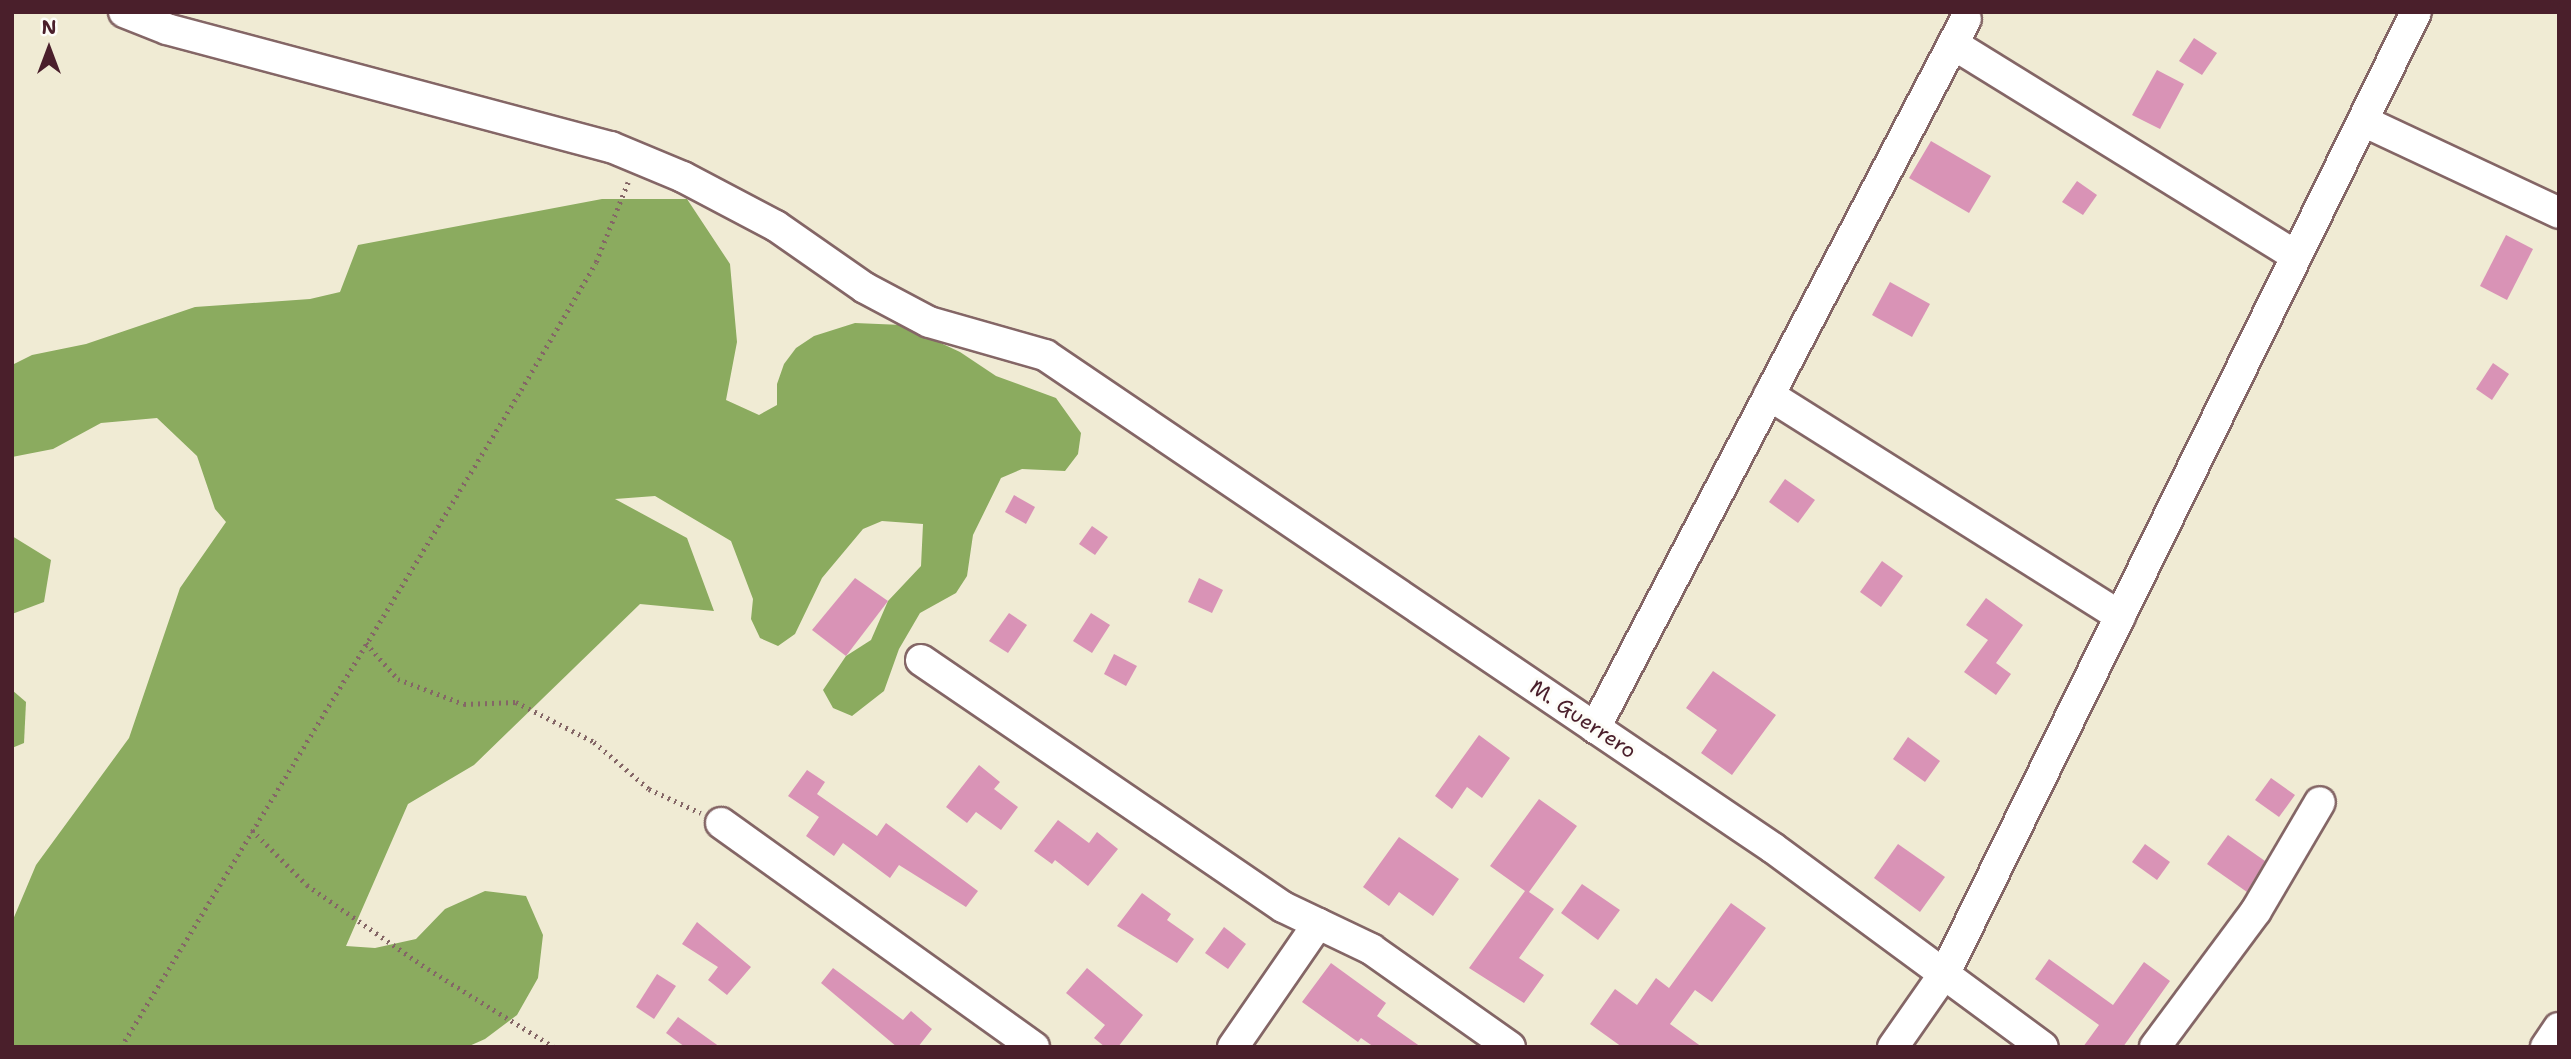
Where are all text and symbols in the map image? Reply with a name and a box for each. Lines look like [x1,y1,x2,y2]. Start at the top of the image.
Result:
north arrow [14,14,84,84]
text: N [41,15,57,40]
street label: M. Guerrero [1525,674,1641,764]

